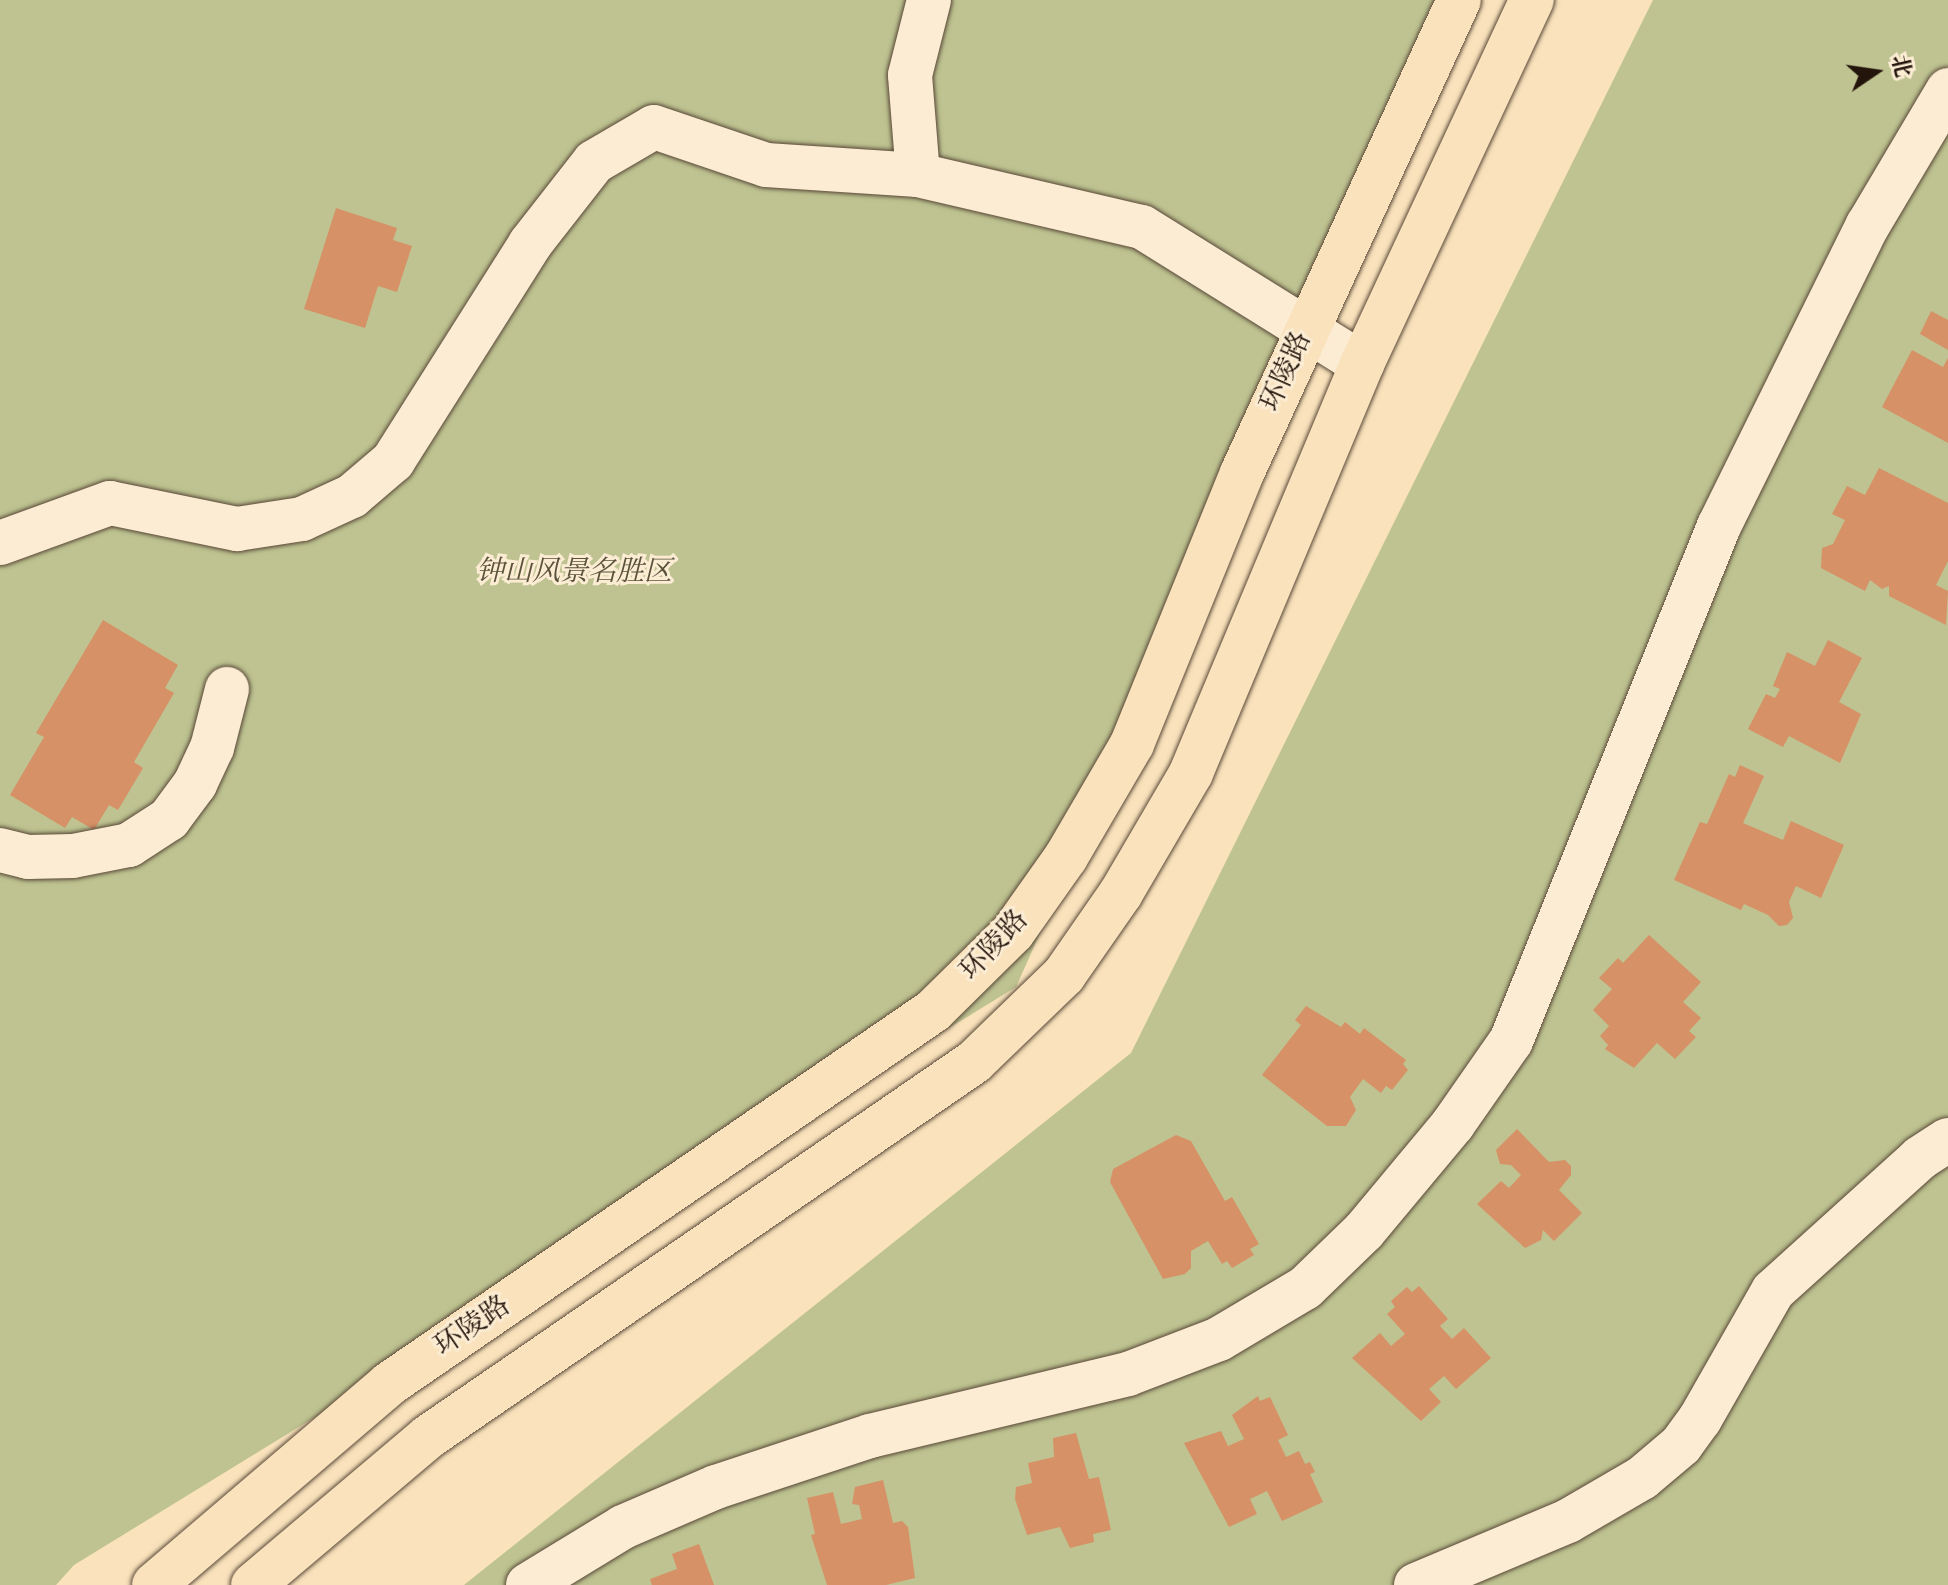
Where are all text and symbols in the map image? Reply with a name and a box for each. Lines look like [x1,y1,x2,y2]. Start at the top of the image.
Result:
north arrow [1836,32,1916,112]
text: 北 [1882,52,1917,81]
street label: 环陵路 [1255,327,1319,417]
park label: 钟山风景名胜区 [476,556,672,590]
street label: 环陵路 [954,904,1036,988]
street label: 环陵路 [429,1290,517,1364]

